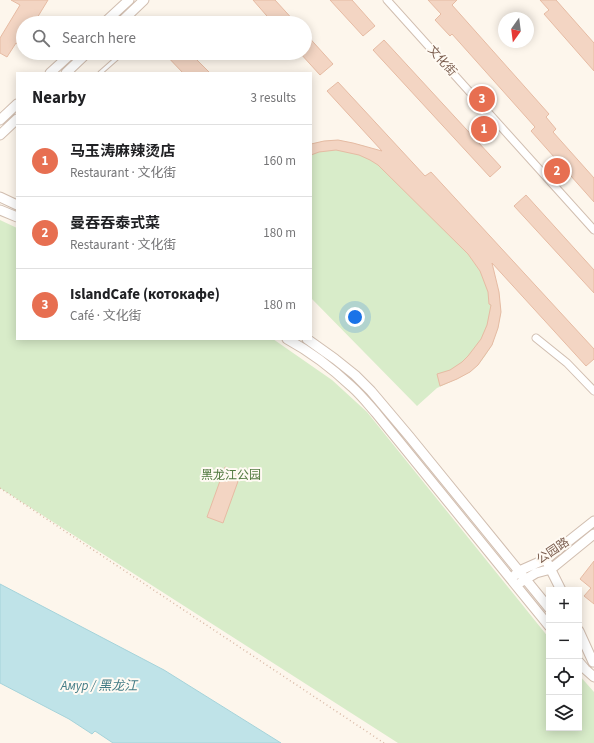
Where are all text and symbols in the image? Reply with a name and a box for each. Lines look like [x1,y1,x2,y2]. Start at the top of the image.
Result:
north arrow [498,12,534,48]
search box [16,16,312,60]
icon: search [30,27,52,49]
text: Search here [62,28,136,49]
street label: 文化街 [424,42,460,80]
pin: 3 [469,84,495,114]
text: Nearby [32,86,86,110]
text: 3 results [251,89,296,107]
pin: 1 [471,114,497,144]
text: 马玉涛麻辣烫店 [70,141,175,162]
text: 1 [42,152,48,170]
text: 160 m [263,152,296,170]
pin: 2 [544,156,570,186]
text: Restaurant · 文化街 [70,164,176,182]
text: 曼吞吞泰式菜 [70,213,160,234]
text: 2 [42,224,48,242]
text: 180 m [263,224,296,242]
text: Restaurant · 文化街 [70,236,176,254]
text: IslandCafe (котокафе) [70,284,220,305]
text: 3 [42,296,48,314]
text: 180 m [263,296,296,314]
text: Café · 文化街 [70,307,142,325]
your location [345,307,365,327]
park label: 黑龙江公园 [201,467,261,484]
street label: 公园路 [533,534,573,568]
map controls [546,587,582,731]
button: + [546,587,582,623]
button: − [546,623,582,659]
button: locate [546,659,582,695]
water label: Амур / 黑龙江 [60,677,139,695]
button: layers [546,695,582,731]

